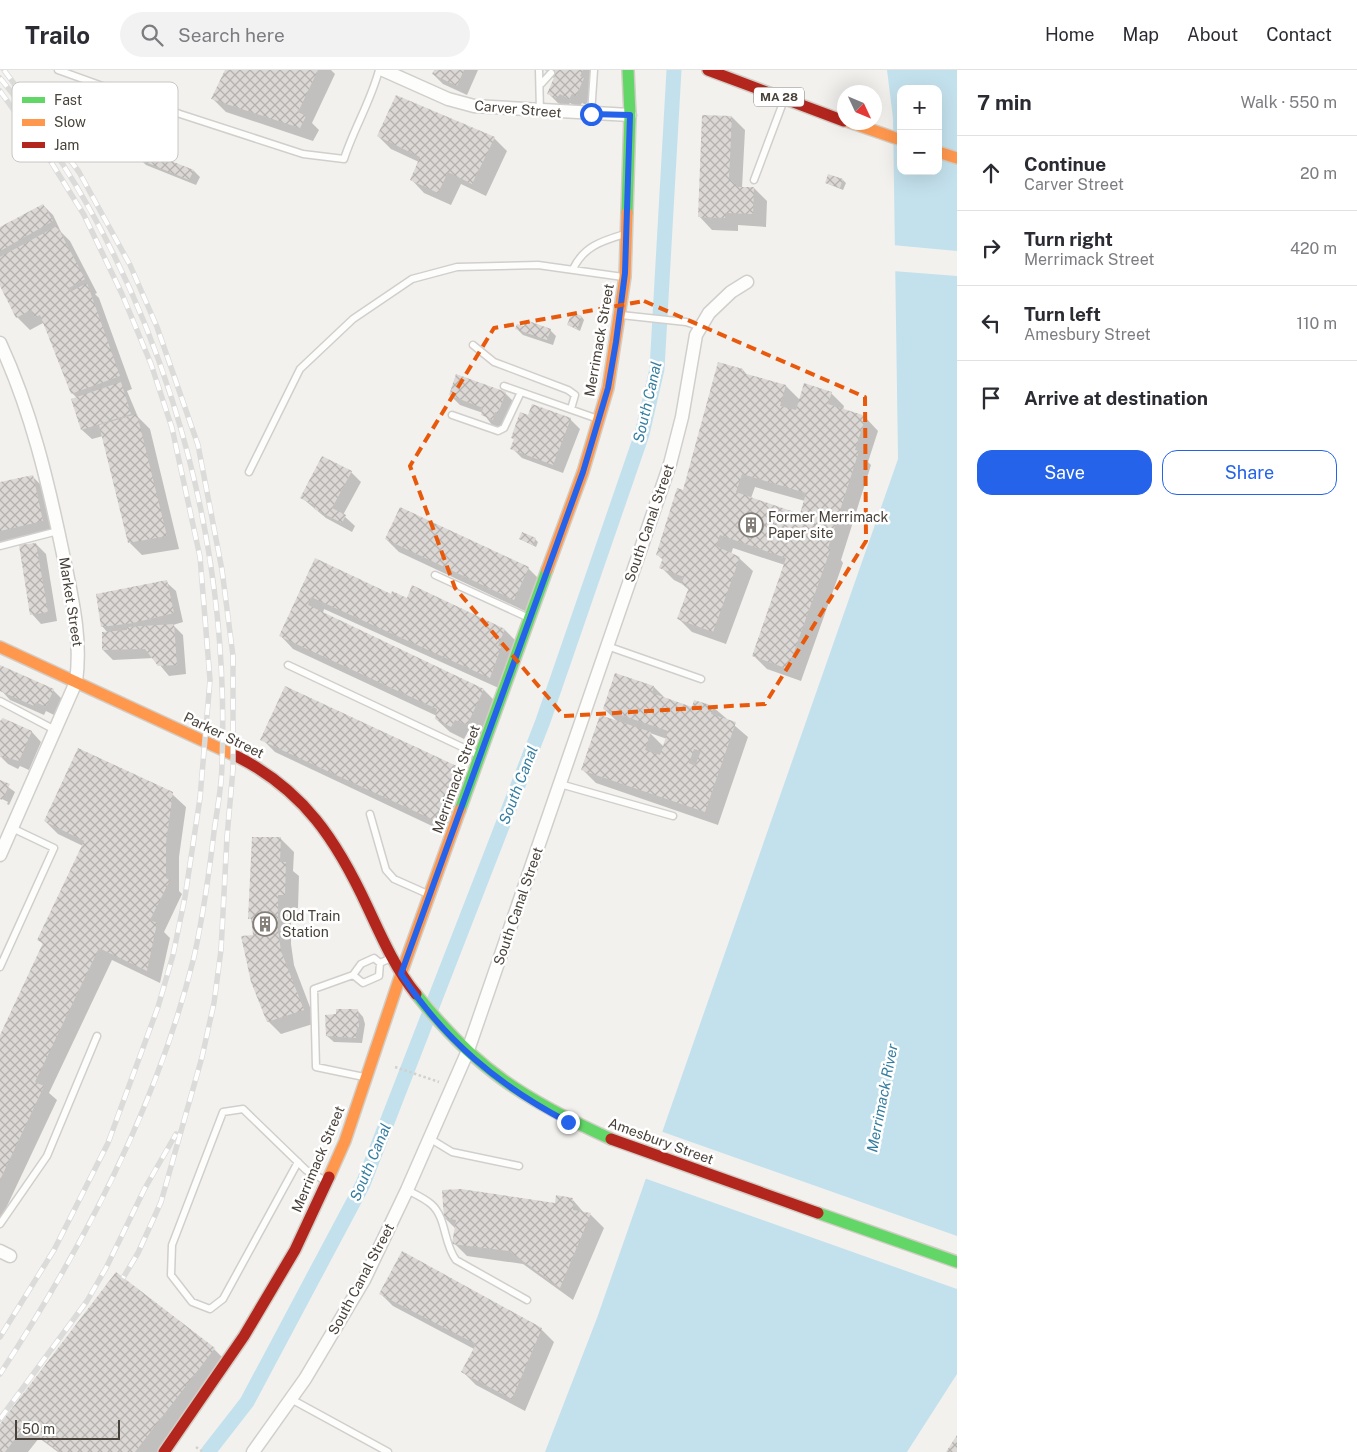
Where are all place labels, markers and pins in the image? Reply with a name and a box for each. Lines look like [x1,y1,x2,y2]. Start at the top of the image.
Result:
place label: Former Merrimack Paper site [768,509,888,541]
building icon: Former Merrimack Paper site [738,512,764,538]
place label: Old Train Station [282,908,340,940]
building icon: Old Train Station [252,911,278,937]

